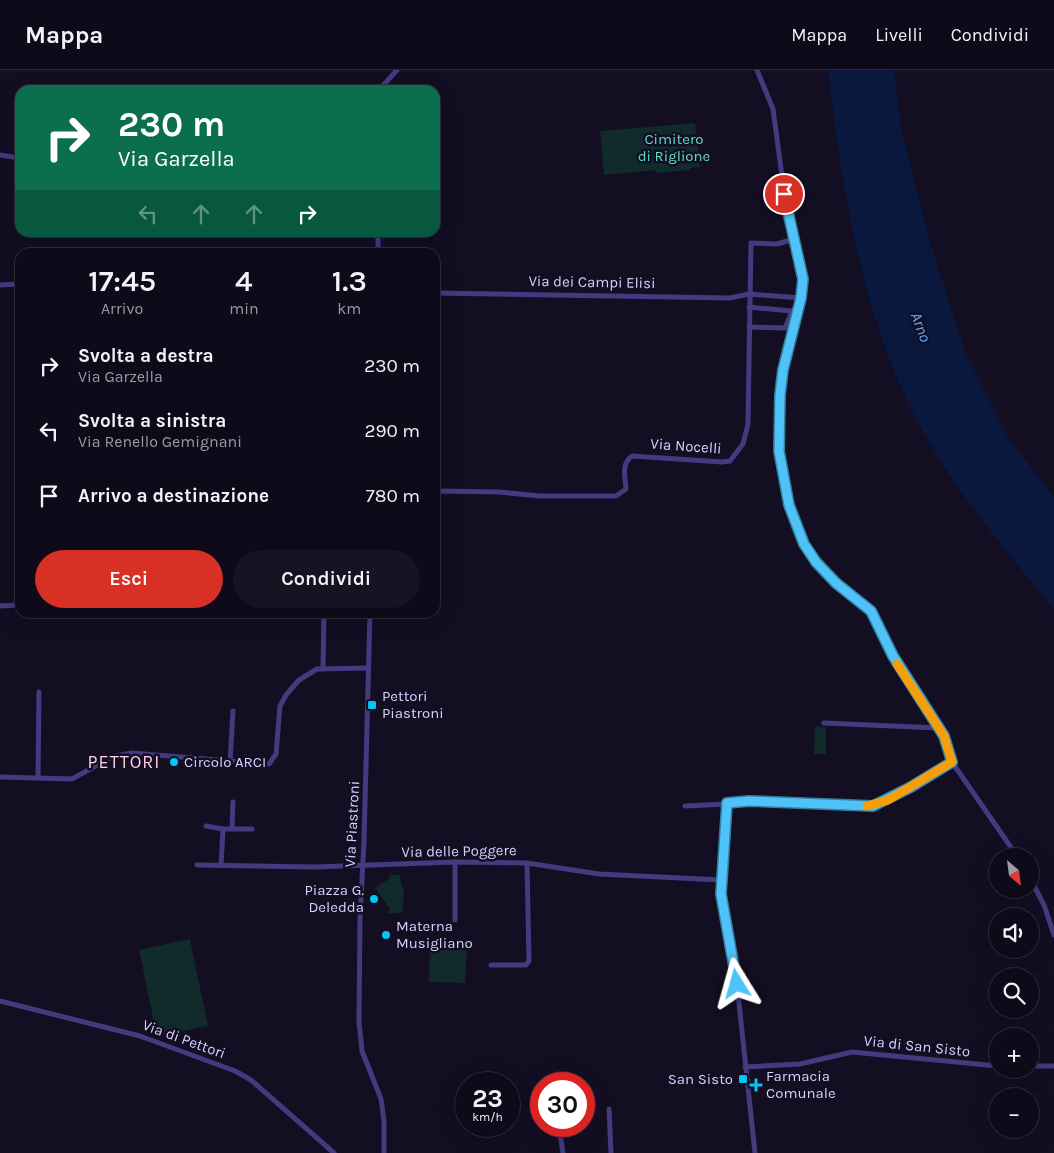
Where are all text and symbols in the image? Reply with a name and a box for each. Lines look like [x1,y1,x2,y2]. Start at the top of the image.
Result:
text: Mappa [25,21,103,49]
text: Mappa [791,24,847,46]
text: Livelli [875,24,923,46]
text: Condividi [951,24,1029,46]
text: 230 m [118,104,225,145]
icon: right [35,105,100,170]
park label: Cimitero di Riglione [638,130,710,165]
text: Via Garzella [118,146,235,172]
pin [763,173,805,215]
icon: arrive [770,180,798,208]
icon: left [134,200,162,228]
icon: ahead [187,200,215,228]
icon: ahead [240,200,268,228]
icon: right [293,200,321,228]
text: 17:45 [88,263,156,299]
text: 4 [235,263,253,299]
text: 1.3 [332,263,367,299]
street label: Via dei Campi Elisi [528,272,656,292]
text: Arrivo [101,299,143,318]
text: min [229,299,259,318]
text: km [337,299,361,318]
water label: Arno [907,309,935,345]
text: Svolta a destra [78,345,214,367]
icon: right [35,352,63,380]
text: 230 m [364,355,420,377]
text: Via Garzella [78,367,163,386]
text: Svolta a sinistra [78,410,226,432]
icon: left [35,417,63,445]
text: 290 m [364,420,420,442]
text: Via Renello Gemignani [78,432,242,451]
street label: Via Nocelli [650,435,722,457]
icon: arrive [35,482,63,510]
text: Arrivo a destinazione [78,485,269,507]
text: 780 m [366,485,420,507]
button: Esci [35,550,223,608]
button: Condividi [233,550,420,608]
place label: Pettori Piastroni [382,687,444,722]
marker: Pettori Piastroni [366,699,378,711]
district label: PETTORI [88,751,160,773]
place label: Circolo ARCI [184,753,266,771]
marker: Circolo ARCI [168,756,180,768]
street label: Via Piastroni [341,780,363,868]
street label: Via delle Poggere [401,841,517,861]
north arrow [989,848,1039,898]
map controls [989,848,1039,1138]
place label: Piazza G. Deledda [305,881,364,916]
marker: Piazza G. Deledda [368,893,380,905]
button: sound [989,908,1039,958]
place label: Materna Musigliano [396,917,473,952]
marker: Materna Musigliano [380,929,392,941]
position arrow [710,957,762,1009]
button: search [989,968,1039,1018]
street label: Via di Pettori [140,1016,228,1062]
button: + [989,1028,1039,1078]
street label: Via di San Sisto [863,1031,971,1061]
place label: Farmacia Comunale [766,1067,836,1102]
place label: San Sisto [668,1070,733,1088]
speed limit sign: 30 [530,1072,595,1137]
marker: San Sisto [737,1073,749,1085]
marker: Farmacia Comunale [750,1079,762,1091]
text: 23 [472,1084,503,1113]
button: − [989,1088,1039,1138]
text: km/h [472,1110,503,1124]

